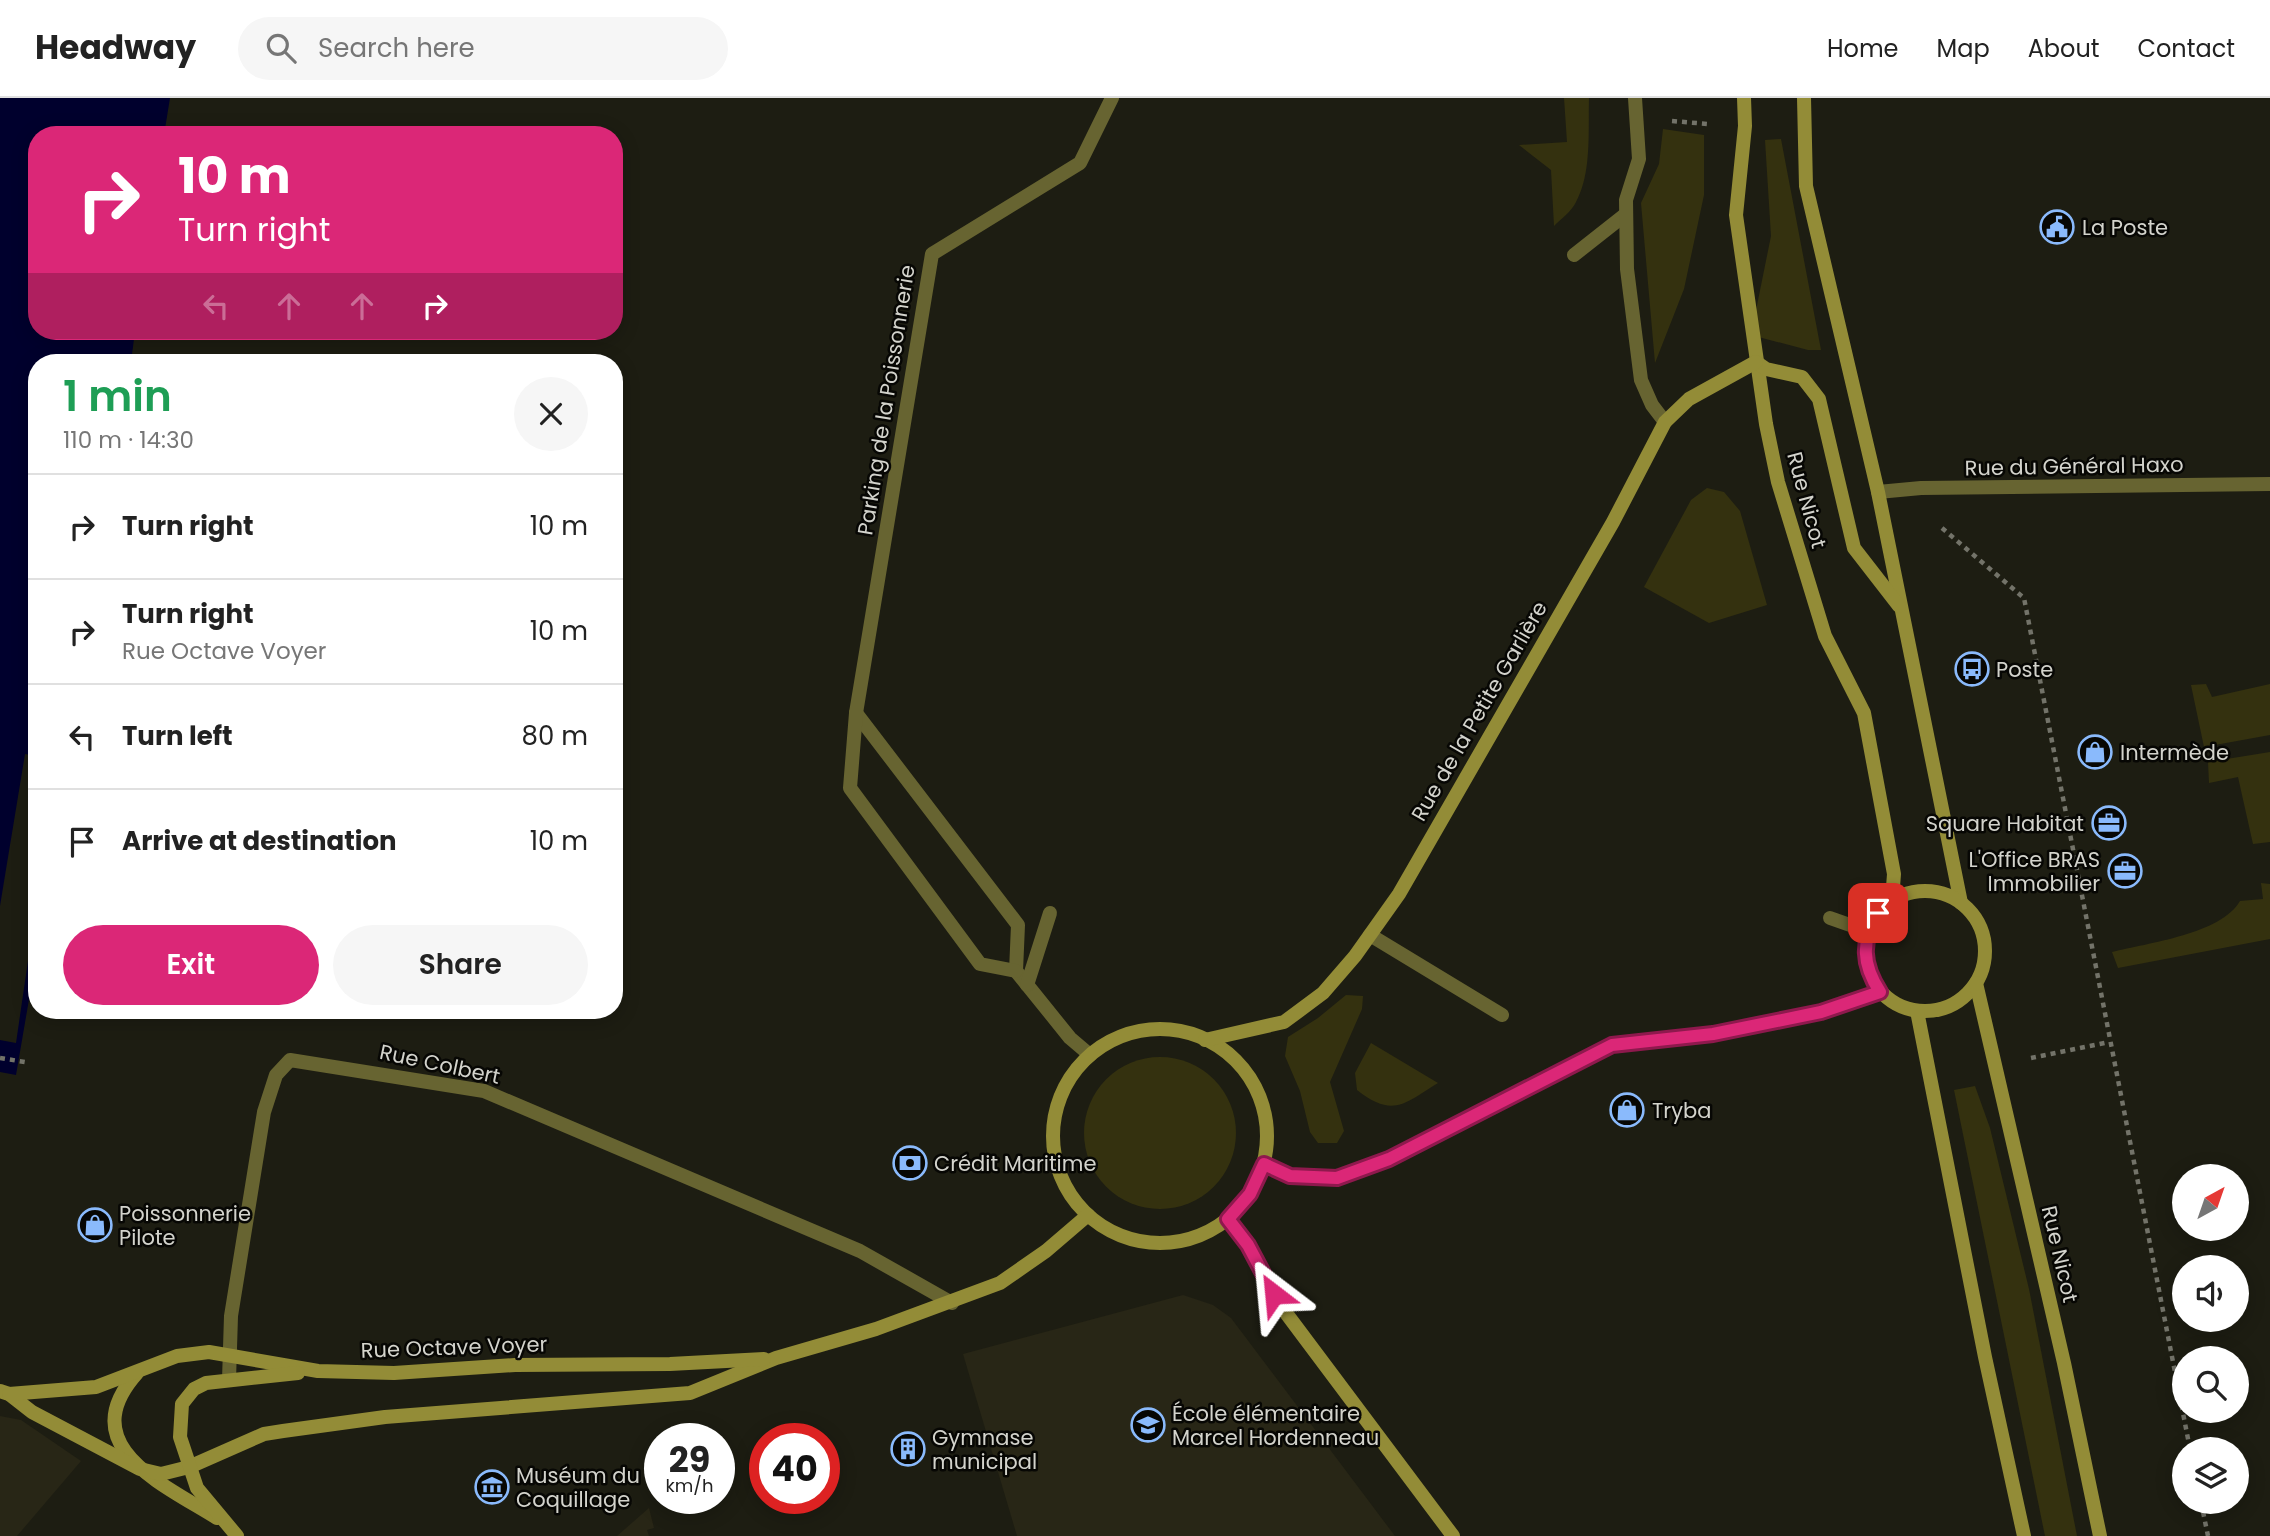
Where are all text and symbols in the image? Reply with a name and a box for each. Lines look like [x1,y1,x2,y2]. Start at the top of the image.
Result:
search box [238,17,728,80]
text: Headway [35,24,196,71]
icon: search [262,29,300,67]
text: Search here [318,30,475,66]
text: Home [1827,32,1899,65]
text: Map [1937,32,1990,65]
text: About [2028,32,2099,65]
text: Contact [2137,32,2235,65]
text: 10 m [178,142,291,210]
icon: right [63,154,154,245]
text: Turn right [178,207,330,252]
public building icon: La Poste [2038,208,2076,246]
place label: La Poste [2082,213,2168,242]
street label: Parking de la Poissonnerie [850,263,922,537]
icon: left [197,287,235,325]
icon: ahead [270,287,308,325]
icon: ahead [343,287,381,325]
icon: right [416,287,454,325]
text: 1 min [63,367,172,426]
button: close [514,377,588,451]
text: 110 m · 14:30 [63,424,194,456]
street label: Rue Nicot [1780,449,1834,551]
street label: Rue du Général Haxo [1964,450,2184,482]
icon: right [63,508,101,546]
text: Turn right [122,508,254,544]
text: 10 m [530,508,588,544]
text: Turn right [122,596,254,632]
street label: Rue de la Petite Garlière [1404,596,1554,826]
icon: right [63,613,101,651]
text: 10 m [530,613,588,649]
text: Rue Octave Voyer [122,635,326,667]
bus stop icon: Poste [1953,650,1991,688]
place label: Poste [1996,655,2053,684]
icon: left [63,718,101,756]
text: Turn left [122,718,233,754]
text: 80 m [522,718,588,754]
shop icon: Intermède [2076,733,2114,771]
place label: Intermède [2120,738,2229,767]
office icon: Square Habitat [2090,804,2128,842]
place label: Square Habitat [1926,809,2084,838]
icon: arrive [63,823,101,861]
text: Arrive at destination [122,823,397,859]
text: 10 m [530,823,588,859]
place label: L'Office BRAS Immobilier [1969,845,2100,898]
office icon: L'Office BRAS Immobilier [2106,852,2144,890]
pin [1848,883,1908,943]
icon: arrive [1859,894,1897,932]
button: Exit [63,925,319,1005]
button: Share [333,925,588,1005]
street label: Rue Colbert [377,1037,503,1091]
shop icon: Tryba [1608,1091,1646,1129]
place label: Tryba [1652,1096,1711,1125]
bank icon: Crédit Maritime [891,1144,929,1182]
place label: Crédit Maritime [934,1149,1096,1178]
north arrow [2172,1164,2249,1241]
map controls [2172,1164,2249,1514]
place label: Poissonnerie Pilote [119,1199,251,1252]
street label: Rue Nicot [2035,1203,2085,1305]
shop icon: Poissonnerie Pilote [76,1206,114,1244]
button: sound [2172,1255,2249,1332]
position arrow [1237,1257,1311,1331]
street label: Rue Octave Voyer [360,1329,548,1365]
button: search [2172,1346,2249,1423]
place label: École élémentaire Marcel Hordenneau [1172,1399,1379,1452]
school or university icon: École élémentaire Marcel Hordenneau [1129,1406,1167,1444]
speed limit sign: 40 [749,1423,840,1514]
place label: Gymnase municipal [932,1423,1037,1476]
building icon: Gymnase municipal [889,1430,927,1468]
text: 29 [669,1435,710,1484]
button: layers [2172,1437,2249,1514]
place label: Muséum du Coquillage [516,1461,640,1514]
museum icon: Muséum du Coquillage [473,1468,511,1506]
text: km/h [666,1473,713,1498]

